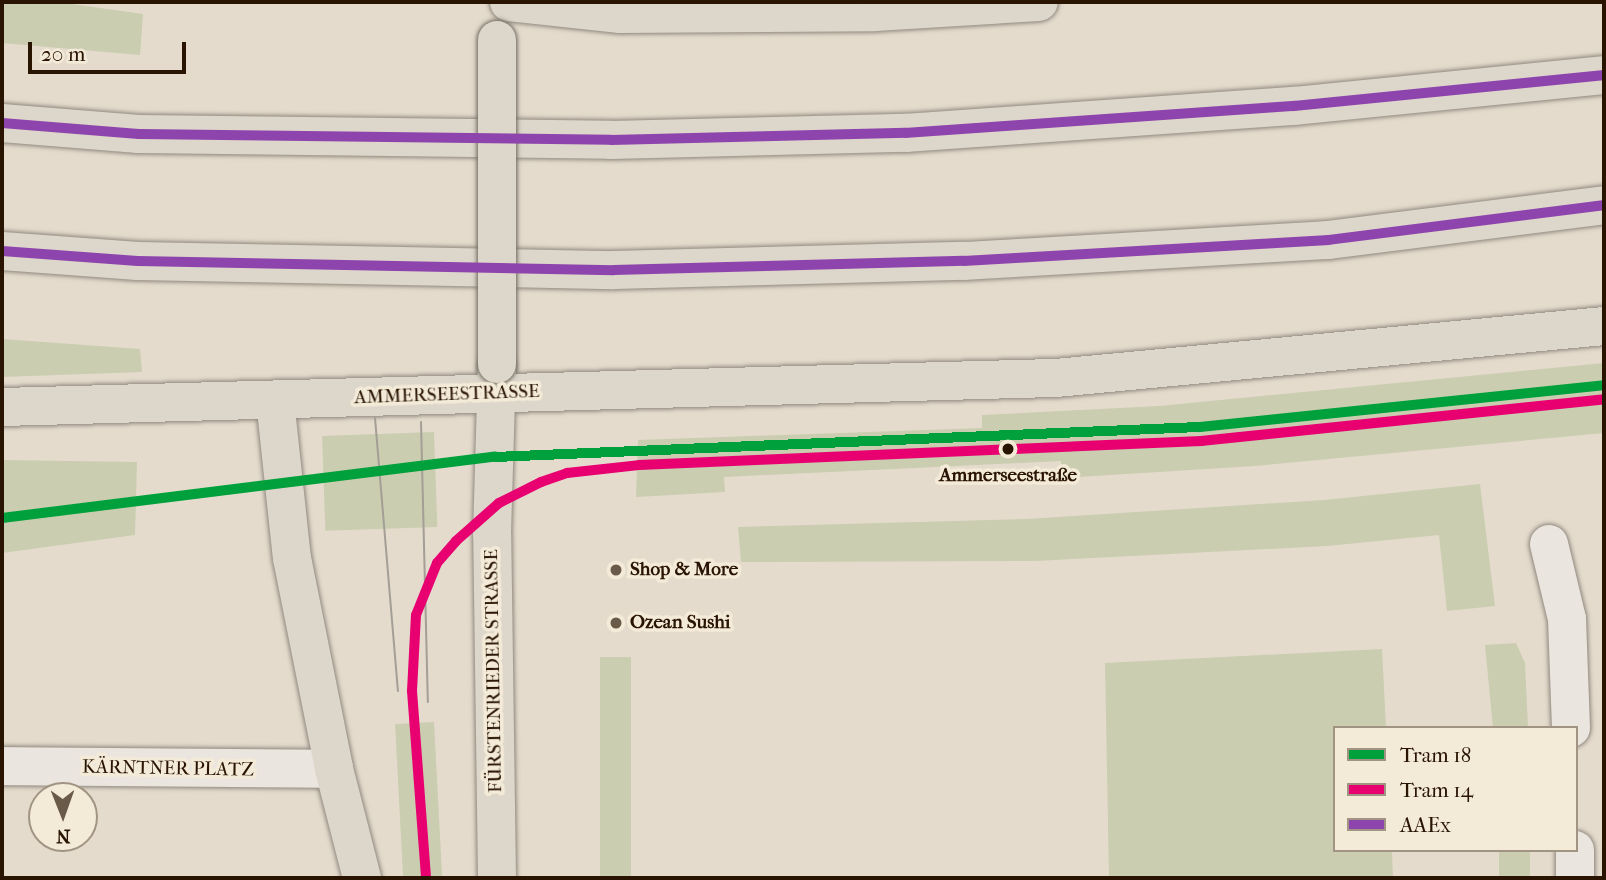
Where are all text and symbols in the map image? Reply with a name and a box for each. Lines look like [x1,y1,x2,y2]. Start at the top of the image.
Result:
scale bar [32,28,189,72]
text: 20 m [41,42,85,66]
street label: AMMERSEESTRASSE [354,380,540,410]
marker: Ammerseestraße [996,437,1020,461]
place label: Ammerseestraße [939,465,1077,487]
street label: FÜRSTENRIEDER STRASSE [480,549,508,793]
place label: Shop & More [630,559,738,581]
marker: Shop & More [608,562,624,578]
place label: Ozean Sushi [630,612,730,634]
marker: Ozean Sushi [608,615,624,631]
legend [1333,726,1578,852]
text: Tram 18 [1400,743,1471,767]
street label: KÄRNTNER PLATZ [82,756,254,782]
text: Tram 14 [1400,778,1473,802]
north arrow [28,782,98,852]
text: AAEx [1400,813,1451,837]
text: N [56,825,71,847]

